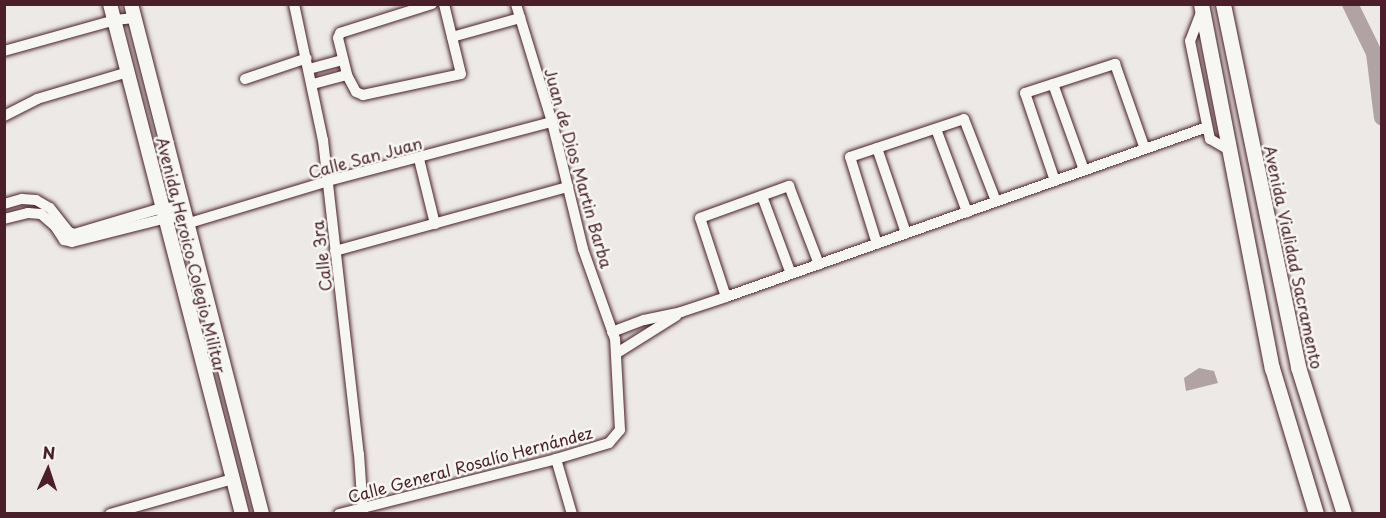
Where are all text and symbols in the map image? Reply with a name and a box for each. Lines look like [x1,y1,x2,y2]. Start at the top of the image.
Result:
street label: Juan de Dios Martin Barba [541,64,617,272]
street label: Calle San Juan [306,133,424,181]
street label: Avenida Heroico Colegio Militar [153,134,231,376]
street label: Avenida Vialidad Sacramento [1261,143,1327,371]
street label: Calle 3ra [307,219,335,293]
street label: Calle General Rosalío Hernández [345,422,595,506]
north arrow [18,440,78,500]
text: N [42,440,56,464]

